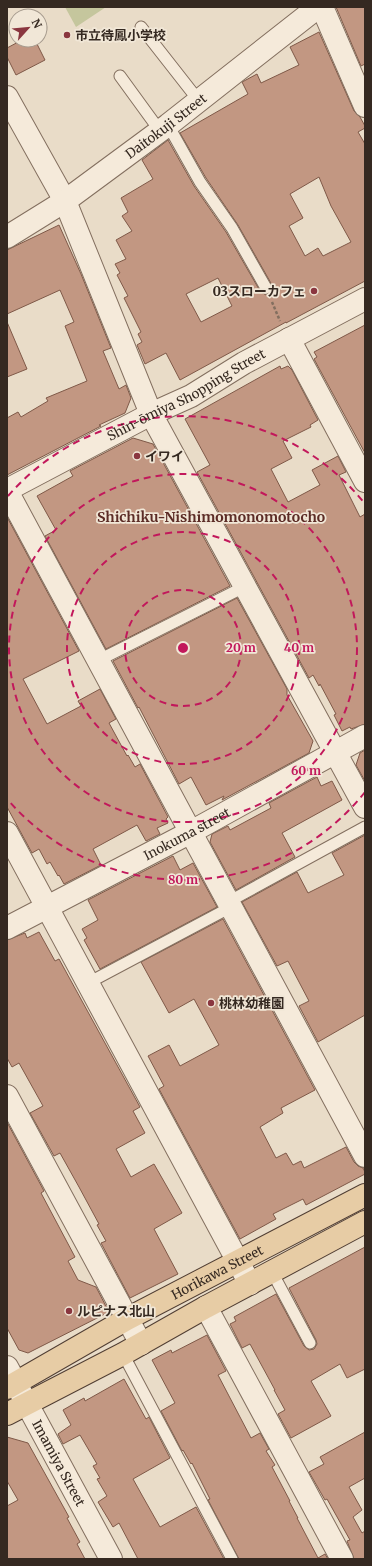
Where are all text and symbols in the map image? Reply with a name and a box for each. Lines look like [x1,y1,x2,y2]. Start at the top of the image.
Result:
north arrow [8,8,48,48]
text: N [29,16,45,31]
place label: 市立待鳳小学校 [75,27,166,44]
marker: 市立待鳳小学校 [62,30,72,40]
street label: Daitokuji Street [122,90,210,163]
place label: 03スローカフェ [212,283,306,300]
marker: 03スローカフェ [309,286,319,296]
street label: Shin-ōmiya Shopping Street [104,345,268,445]
place label: イワイ [145,448,184,465]
marker: イワイ [132,451,142,461]
district label: Shichiku-Nishimomonomotocho [97,508,325,526]
text: 20 m [226,640,256,655]
text: 40 m [284,640,314,655]
centre of rings [176,641,190,655]
text: 60 m [291,763,321,778]
street label: Inokuma street [141,804,233,864]
text: 80 m [168,872,198,887]
place label: 桃林幼稚園 [219,995,284,1012]
marker: 桃林幼稚園 [206,998,216,1008]
street label: Horikawa Street [169,1242,266,1303]
place label: ルピナス北山 [77,1303,155,1320]
marker: ルピナス北山 [64,1306,74,1316]
street label: Imamiya Street [28,1417,89,1509]

